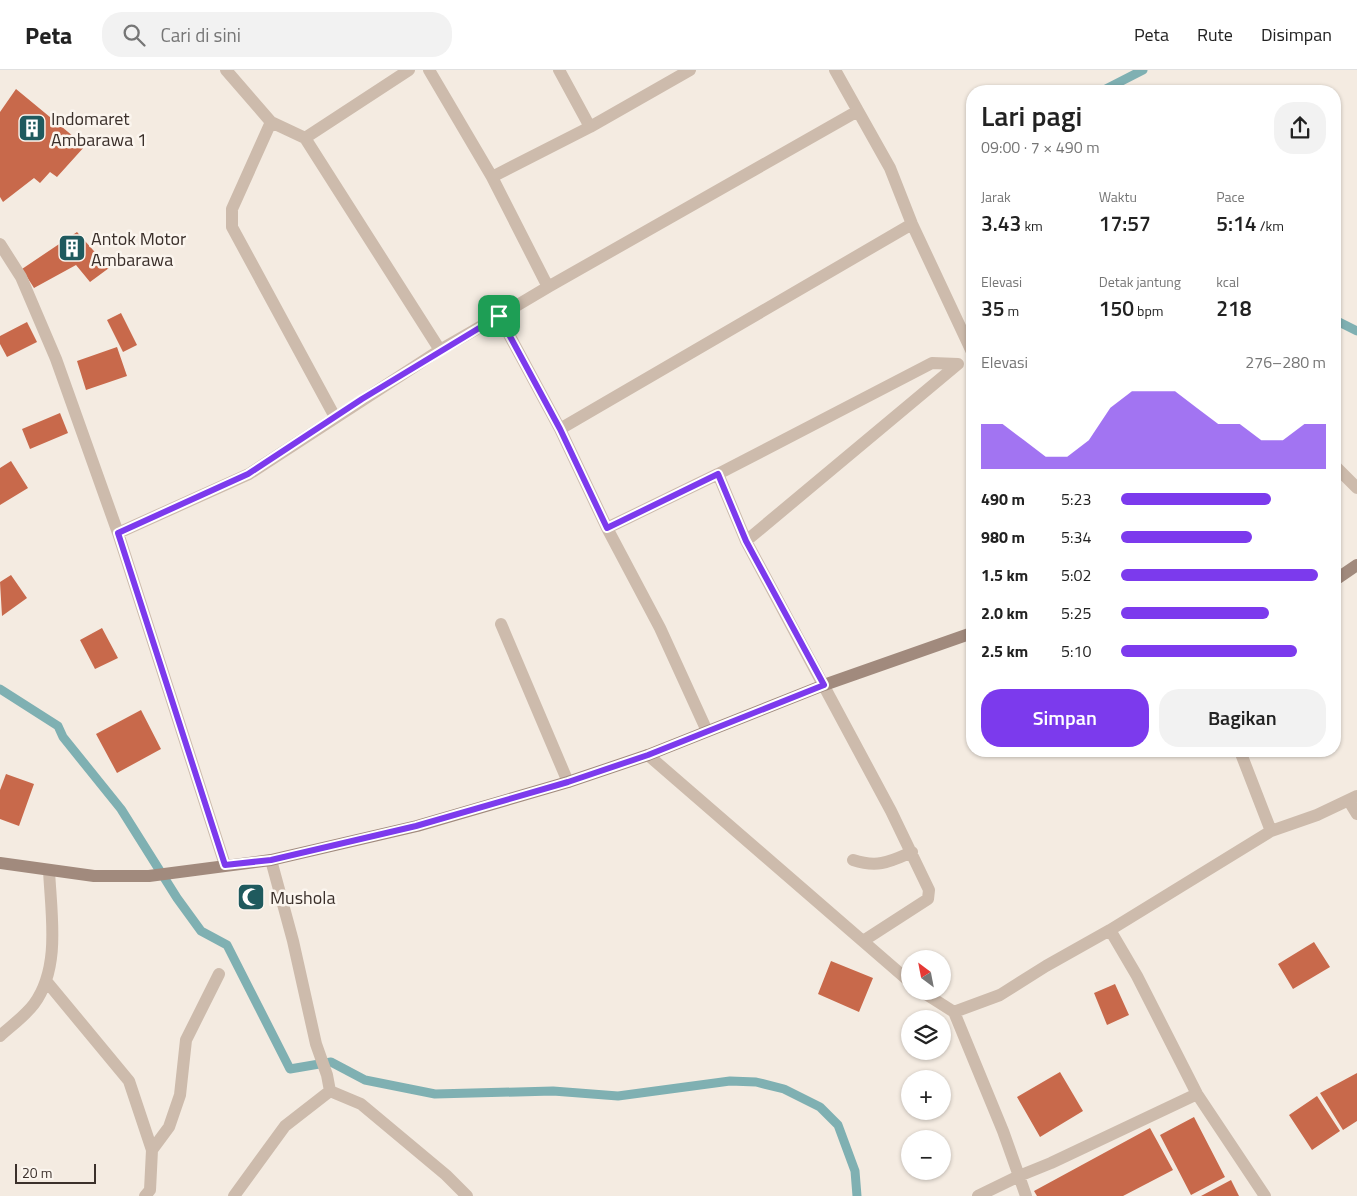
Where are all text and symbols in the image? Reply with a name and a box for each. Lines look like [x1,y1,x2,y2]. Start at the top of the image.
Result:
search box [102,12,452,57]
text: Peta [25,17,72,53]
text: Cari di sini [160,20,241,49]
icon: search [120,21,148,49]
text: Peta [1134,21,1169,48]
text: Rute [1197,21,1233,48]
text: Disimpan [1261,21,1332,48]
text: Lari pagi [981,94,1082,137]
button: share [1274,102,1326,154]
place label: Indomaret Ambarawa 1 [51,105,147,153]
building icon: Indomaret Ambarawa 1 [17,113,47,143]
text: 09:00 · 7 × 490 m [981,135,1100,159]
text: Jarak [981,186,1011,207]
text: Waktu [1099,186,1137,207]
text: Pace [1216,186,1245,207]
text: 3.43 [981,207,1021,239]
text: 17:57 [1099,207,1151,239]
text: 5:14 [1216,207,1257,239]
text: km [1021,215,1043,236]
text: /km [1257,215,1284,236]
place label: Antok Motor Ambarawa [91,225,186,273]
building icon: Antok Motor Ambarawa [57,233,87,263]
text: Elevasi [981,271,1022,292]
text: Detak jantung [1099,271,1181,292]
text: kcal [1216,271,1239,292]
text: 35 [981,292,1005,324]
text: 150 [1099,292,1134,324]
text: 218 [1216,292,1252,324]
pin [478,295,520,337]
text: m [1005,300,1019,321]
text: bpm [1134,300,1163,321]
icon: arrive [485,302,513,330]
text: Elevasi [981,350,1028,374]
text: 276–280 m [1245,350,1326,374]
text: 490 m [981,487,1025,511]
text: 5:23 [1061,487,1091,511]
text: 980 m [981,525,1025,549]
text: 5:34 [1061,525,1091,549]
text: 1.5 km [981,563,1028,587]
text: 5:02 [1061,563,1091,587]
text: 2.0 km [981,601,1028,625]
text: 5:25 [1061,601,1091,625]
text: 2.5 km [981,639,1028,663]
text: 5:10 [1061,639,1091,663]
button: Simpan [981,689,1149,747]
button: Bagikan [1159,689,1326,747]
mosque icon: Mushola [236,882,266,912]
place label: Mushola [270,884,335,911]
north arrow [901,950,951,1000]
map controls [901,950,951,1180]
button: layers [901,1010,951,1060]
button: + [901,1070,951,1120]
button: − [901,1130,951,1180]
scale bar [15,1161,96,1184]
text: 20 m [22,1162,52,1183]

